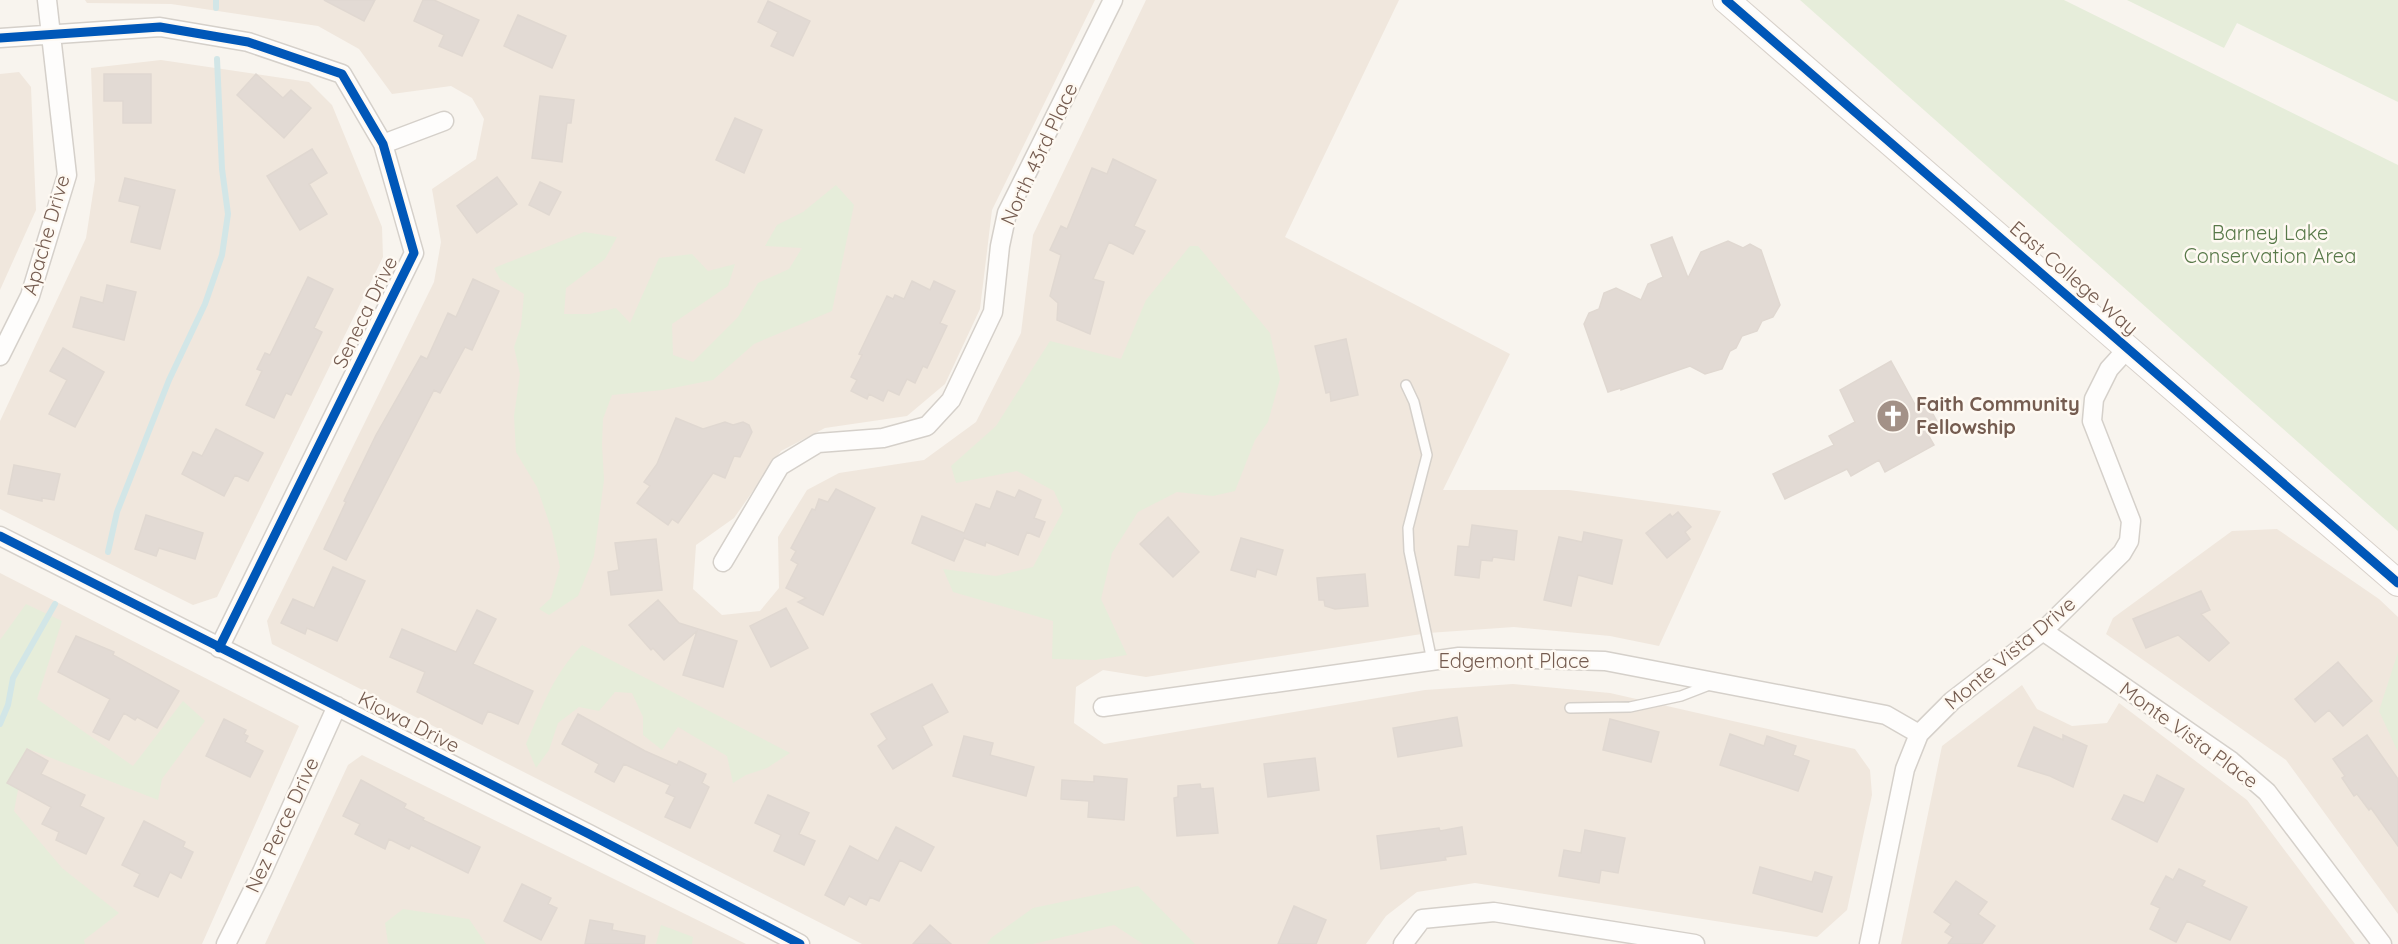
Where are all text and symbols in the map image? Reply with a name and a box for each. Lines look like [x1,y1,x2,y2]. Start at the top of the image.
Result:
street label: North 43rd Place [995,79,1082,229]
street label: Apache Drive [16,172,75,298]
street label: East College Way [2005,215,2144,340]
park label: Barney Lake Conservation Area [2184,220,2356,268]
street label: Seneca Drive [327,252,402,372]
place label: Faith Community Fellowship [1916,391,2080,439]
church icon: Faith Community Fellowship [1875,398,1911,434]
street label: Monte Vista Drive [1939,591,2080,715]
street label: Edgemont Place [1438,648,1590,673]
street label: Monte Vista Place [2115,676,2263,793]
street label: Kiowa Drive [354,685,464,758]
street label: Nez Perce Drive [239,753,324,896]

